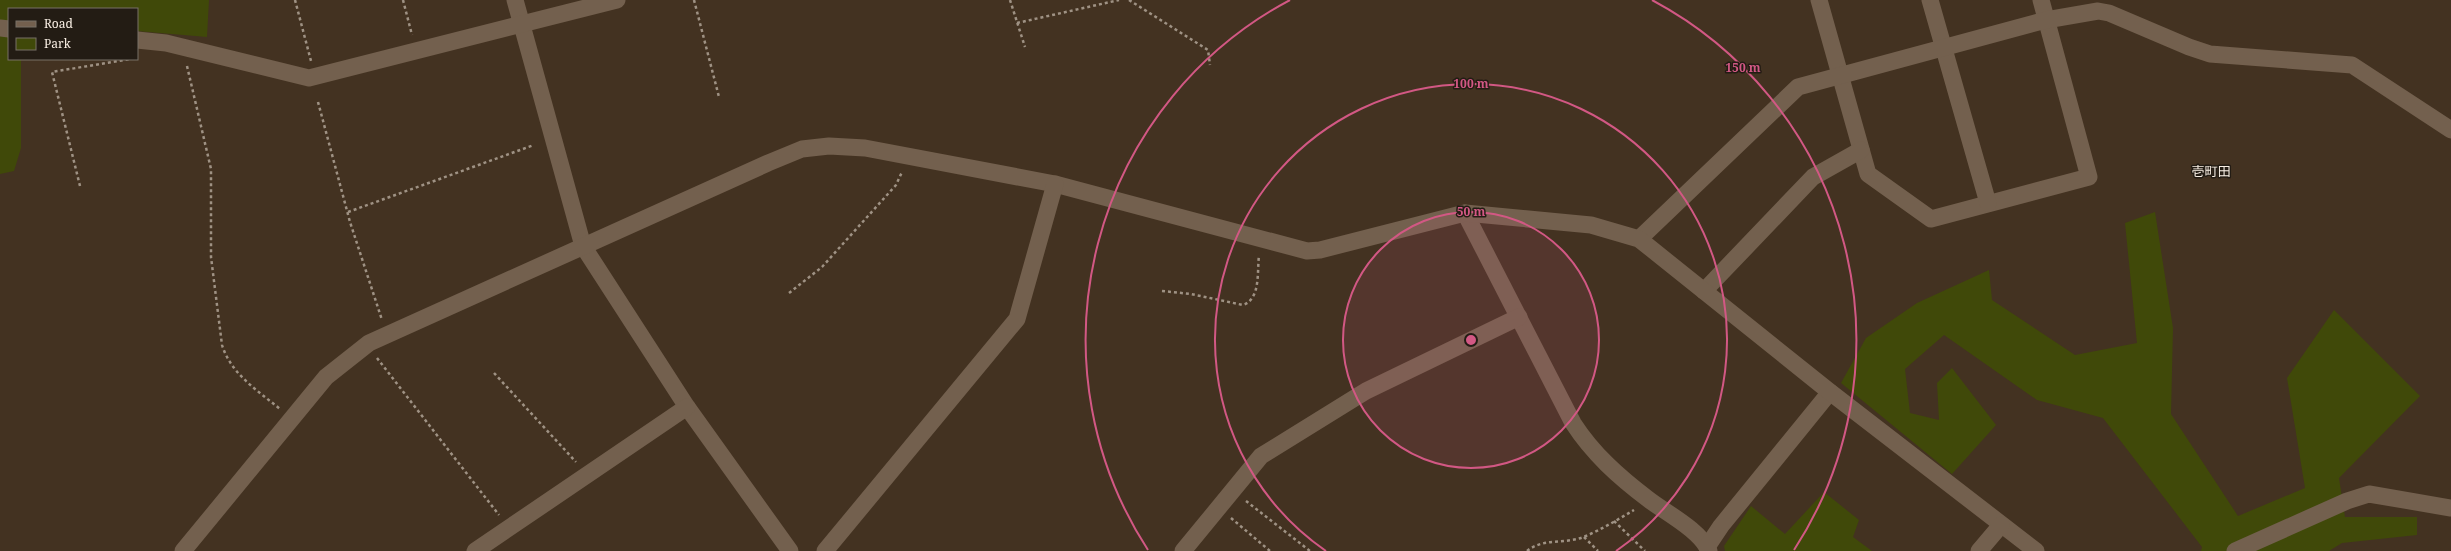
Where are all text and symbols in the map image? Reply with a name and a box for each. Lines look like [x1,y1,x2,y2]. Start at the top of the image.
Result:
legend [8,8,138,60]
text: Road [44,15,74,32]
text: Park [44,35,72,52]
text: 150 m [1725,59,1761,76]
text: 100 m [1453,75,1489,92]
district label: 壱町田 [2191,162,2231,180]
text: 50 m [1457,203,1485,220]
centre of rings [1464,333,1478,347]

